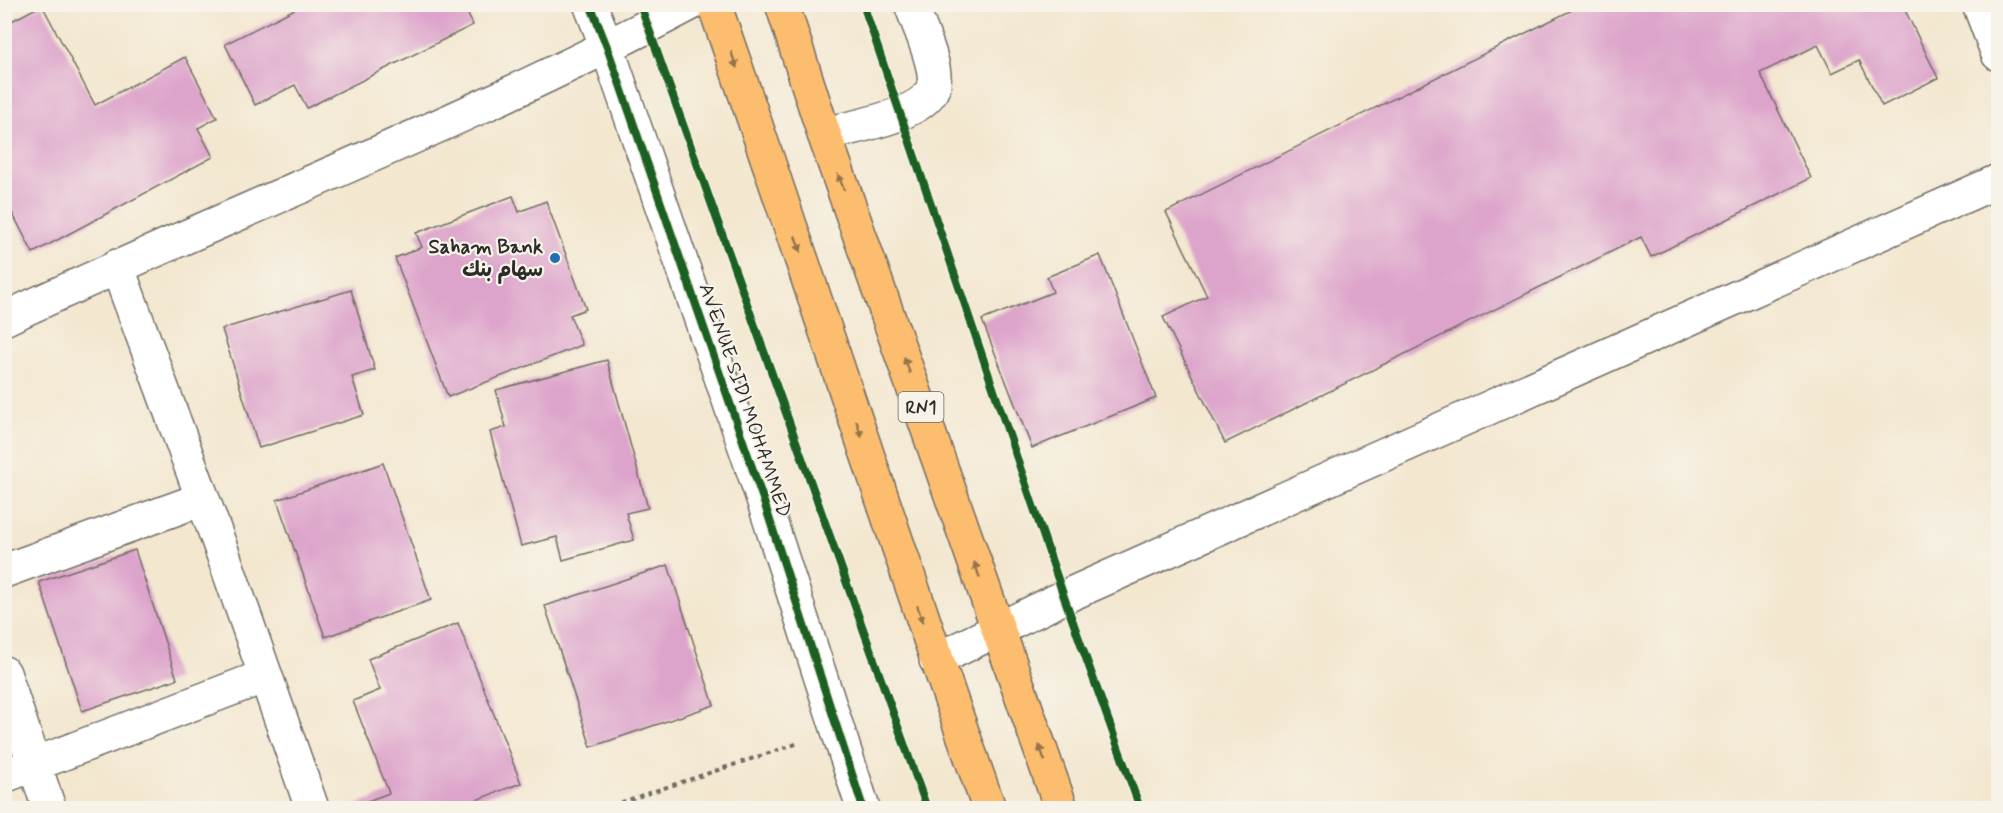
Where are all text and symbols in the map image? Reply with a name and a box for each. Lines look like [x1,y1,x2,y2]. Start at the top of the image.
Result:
one-way arrow [729,51,739,69]
one-way arrow [836,172,846,190]
place label: Saham Bank سهام بنك [429,234,543,284]
one-way arrow [794,235,804,253]
marker: Saham Bank سهام بنك [548,251,562,265]
street label: AVENUE SIDI MOHAMMED [692,280,797,521]
one-way arrow [901,356,911,374]
road number: RN1 [898,392,944,422]
one-way arrow [855,420,865,438]
one-way arrow [971,561,981,579]
one-way arrow [916,605,925,623]
one-way arrow [1036,744,1046,762]

